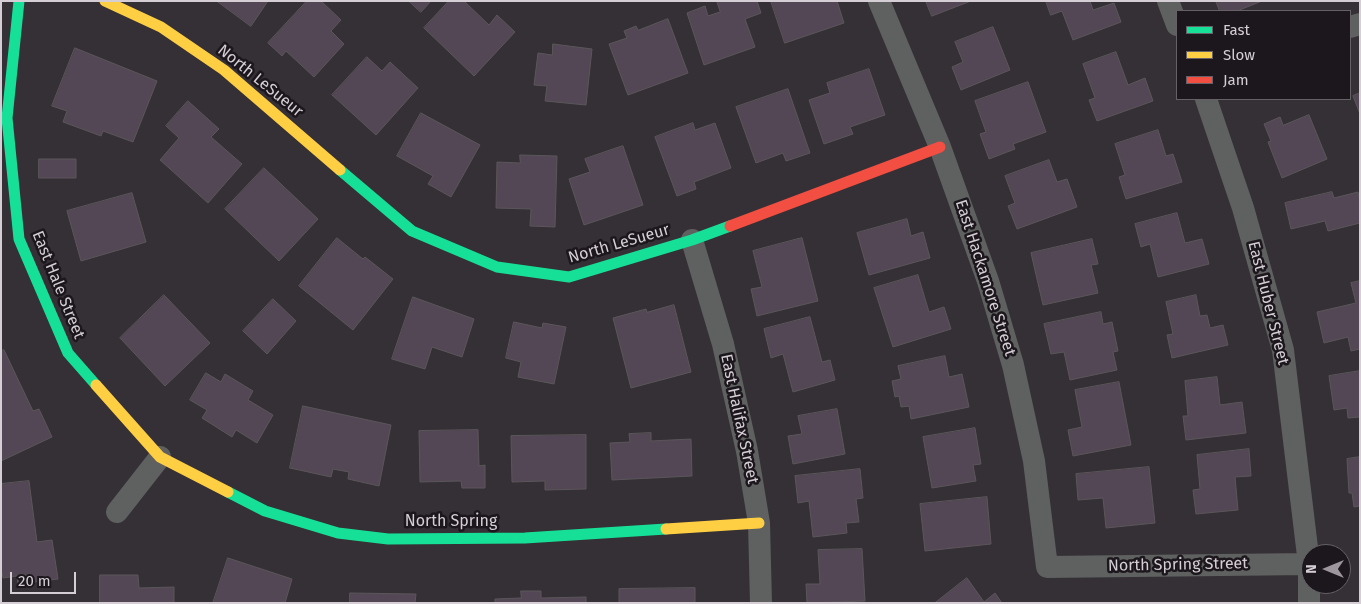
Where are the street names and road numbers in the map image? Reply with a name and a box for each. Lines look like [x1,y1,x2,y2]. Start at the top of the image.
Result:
street label: North LeSueur [213,41,307,121]
street label: East Hackamore Street [951,197,1019,359]
street label: North LeSueur [566,220,672,268]
street label: East Hale Street [28,228,88,342]
street label: East Huber Street [1243,239,1293,367]
street label: East Halifax Street [716,352,762,486]
street label: North Spring [405,512,497,532]
street label: North Spring Street [1108,554,1248,576]

